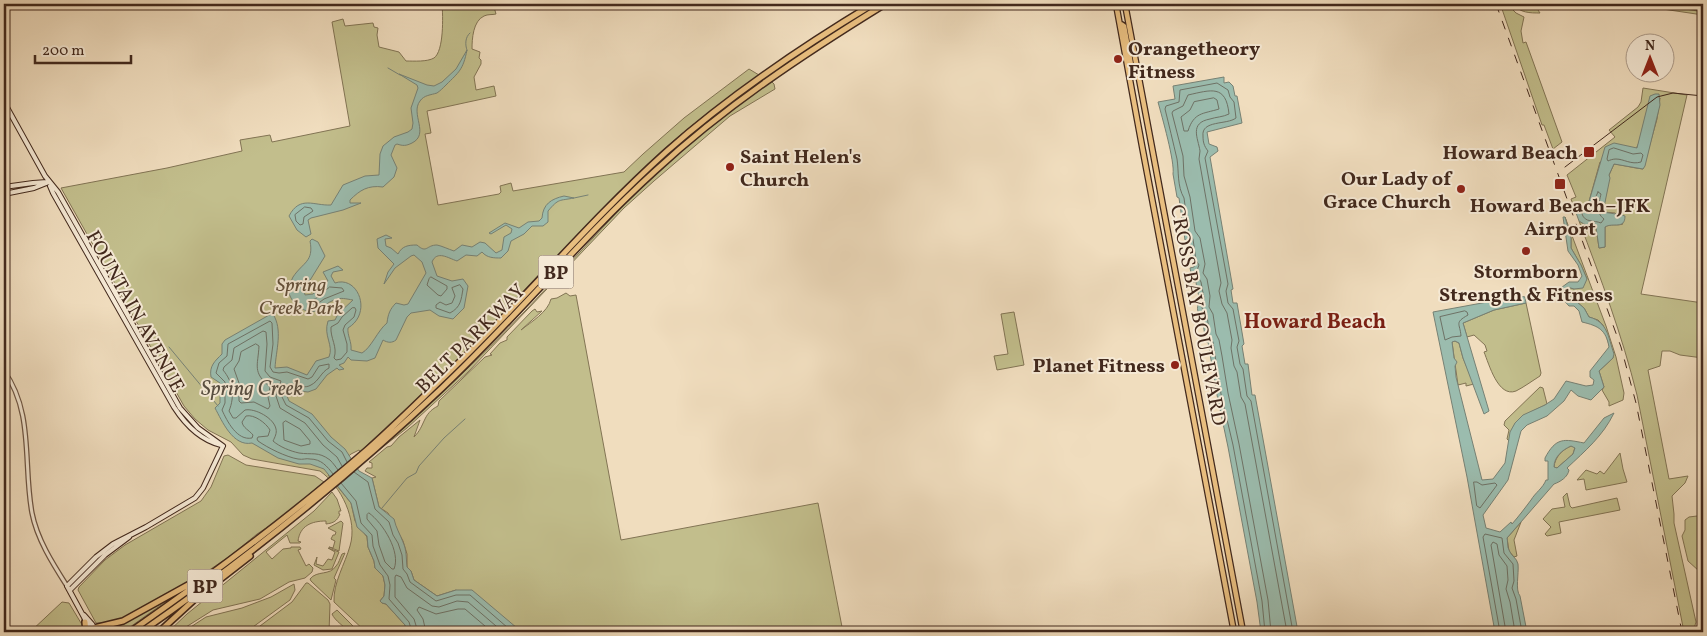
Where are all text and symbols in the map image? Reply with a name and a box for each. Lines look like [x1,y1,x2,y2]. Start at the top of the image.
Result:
scale bar [35,32,131,64]
north arrow [1624,32,1674,82]
place label: Orangetheory Fitness [1128,36,1260,87]
text: N [1645,37,1655,56]
text: 200 m [42,41,85,62]
marker: Orangetheory Fitness [1112,53,1124,65]
place label: Howard Beach [1443,140,1578,168]
place label: Saint Helen's Church [740,144,862,195]
marker: Howard Beach [1582,145,1596,159]
marker: Saint Helen's Church [724,161,736,173]
place label: Our Lady of Grace Church [1323,166,1453,217]
marker: Howard Beach–JFK Airport [1553,177,1567,191]
marker: Our Lady of Grace Church [1455,183,1467,195]
place label: Howard Beach–JFK Airport [1470,193,1651,244]
street label: CROSS BAY BOULEVARD [1162,202,1232,428]
street label: FOUNTAIN AVENUE [78,226,191,398]
marker: Stormborn Strength & Fitness [1520,245,1532,257]
road number: BP [538,256,574,288]
place label: Stormborn Strength & Fitness [1439,259,1613,310]
park label: Spring Creek Park [259,272,343,323]
street label: BELT PARKWAY [410,278,533,401]
district label: Howard Beach [1244,308,1386,337]
place label: Planet Fitness [1033,353,1165,381]
marker: Planet Fitness [1169,359,1181,371]
water label: Spring Creek [201,375,303,404]
road number: BP [188,570,222,602]

